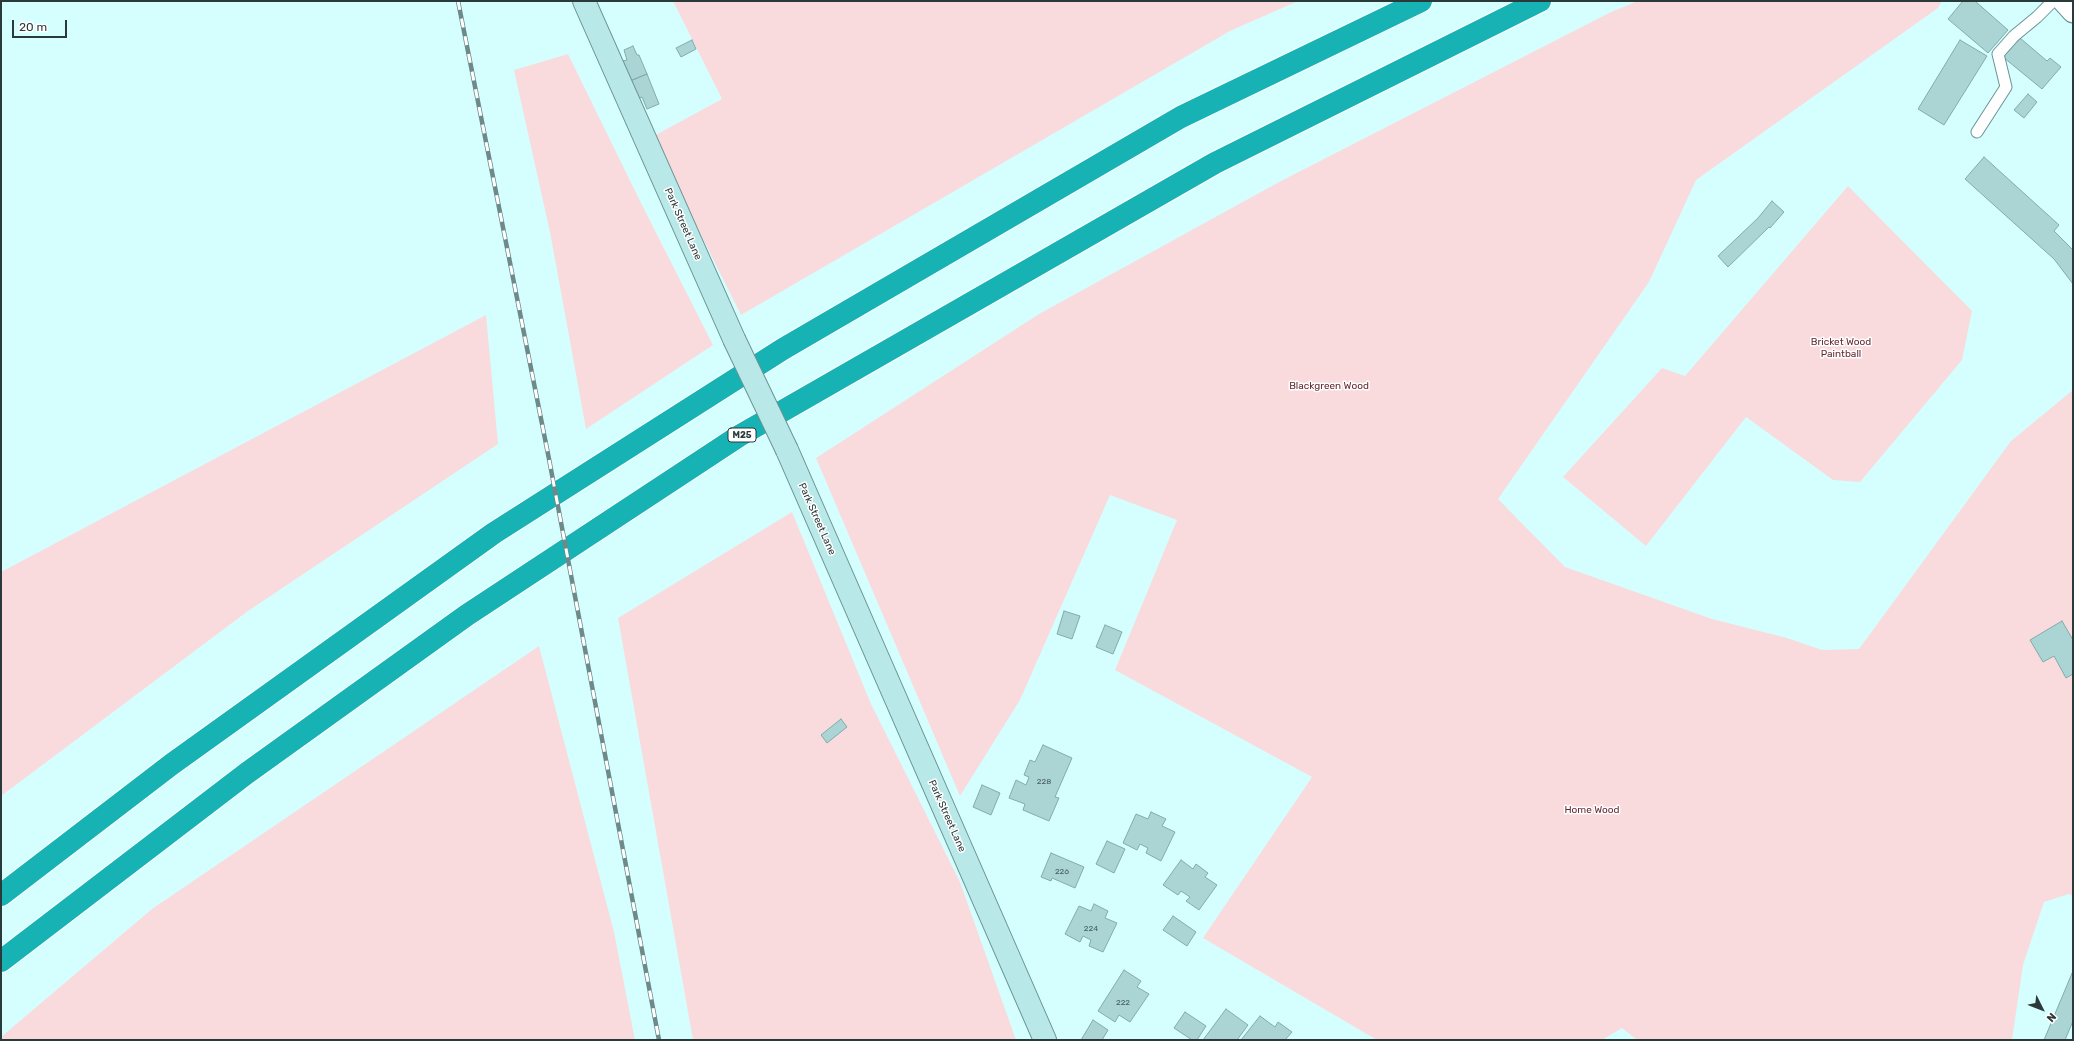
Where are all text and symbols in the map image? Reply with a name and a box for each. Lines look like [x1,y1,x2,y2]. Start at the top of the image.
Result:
scale bar [14,12,69,38]
text: 20 m [19,20,47,34]
street label: Park Street Lane [662,186,704,262]
park label: Bricket Wood Paintball [1811,336,1871,360]
park label: Blackgreen Wood [1289,380,1369,392]
road number: M25 [728,428,756,442]
street label: Park Street Lane [796,481,838,557]
house number: 228 [1037,777,1051,787]
street label: Park Street Lane [926,778,968,854]
park label: Home Wood [1564,804,1620,816]
house number: 226 [1055,867,1069,877]
house number: 224 [1084,924,1098,934]
north arrow [2022,989,2062,1029]
house number: 222 [1116,998,1130,1008]
text: N [2044,1010,2059,1025]

